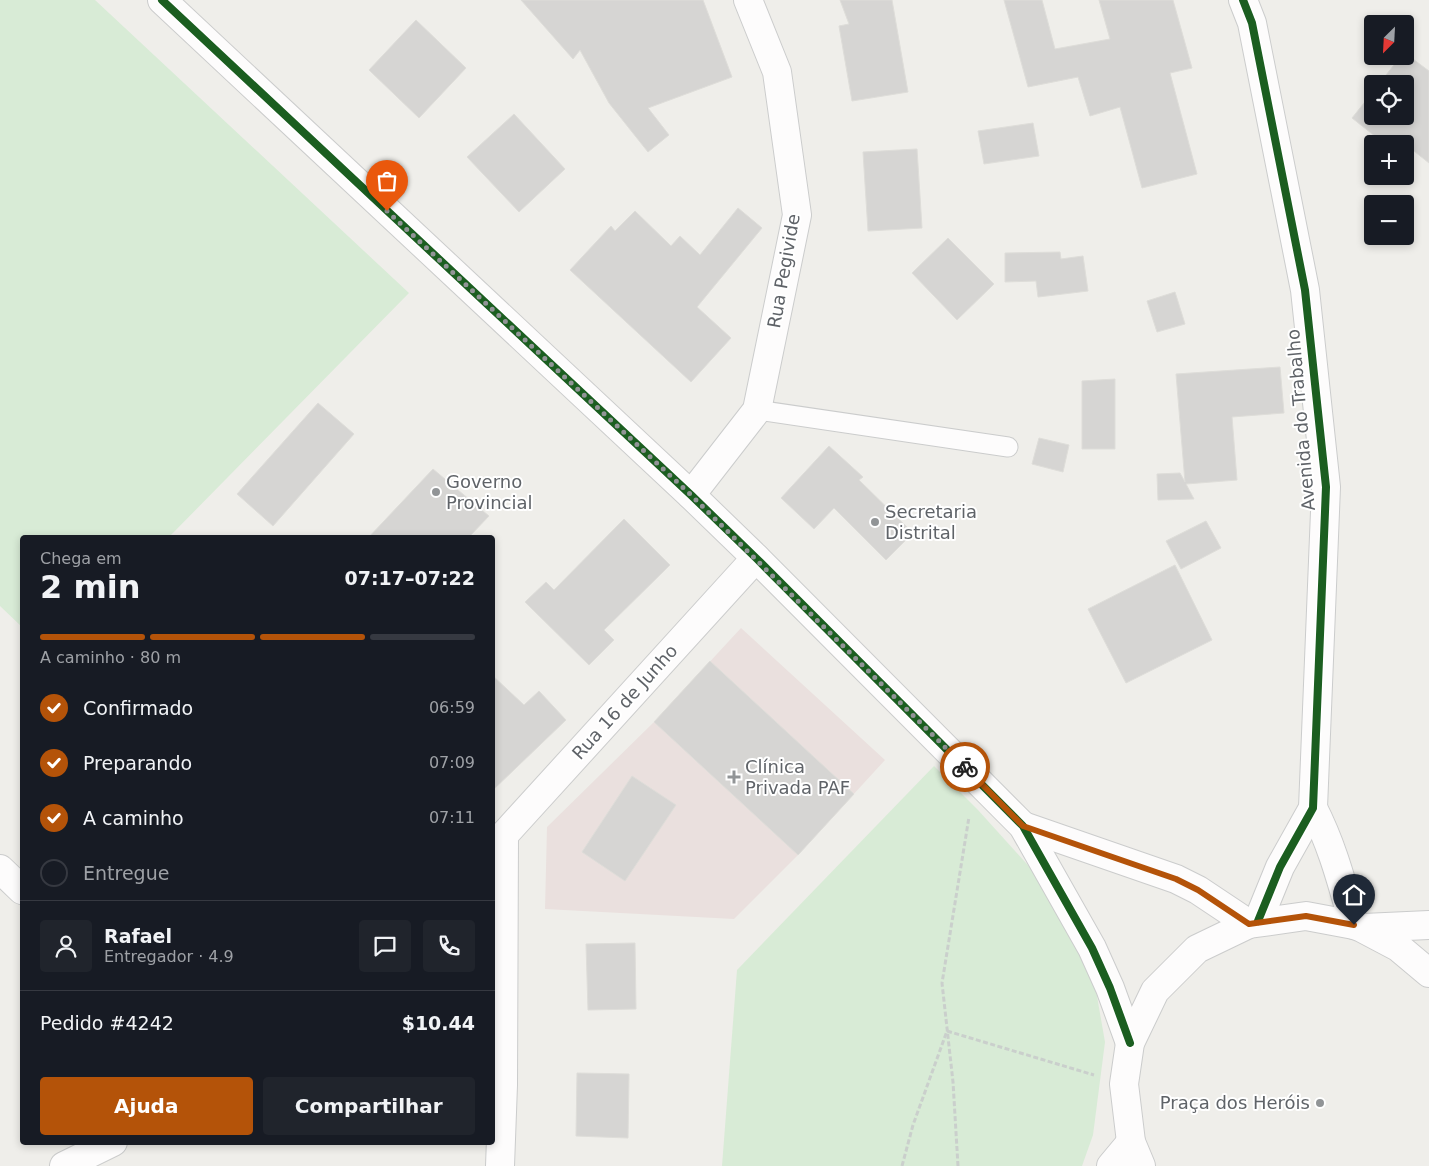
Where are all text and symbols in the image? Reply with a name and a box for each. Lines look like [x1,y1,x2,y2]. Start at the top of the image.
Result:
north arrow [1364,15,1414,65]
map controls [1364,15,1414,245]
button: locate [1364,75,1414,125]
button: + [1364,135,1414,185]
pin [366,160,408,211]
icon: bag [373,167,401,195]
button: − [1364,195,1414,245]
street label: Rua Pegivide [763,212,804,330]
street label: Avenida do Trabalho [1282,328,1319,512]
place label: Governo Provincial [446,471,533,513]
marker: Governo Provincial [430,486,442,498]
place label: Secretaria Distrital [885,501,977,543]
marker: Secretaria Distrital [869,516,881,528]
text: Chega em [40,549,122,568]
text: 07:17–07:22 [345,567,475,589]
text: 2 min [40,568,141,606]
street label: Rua 16 de Junho [568,640,682,763]
text: A caminho · 80 m [40,648,181,667]
icon: check [40,694,68,722]
text: Confirmado [83,697,193,719]
text: 06:59 [429,698,475,717]
courier [940,742,990,792]
icon: check [40,749,68,777]
text: Preparando [83,752,192,774]
text: 07:09 [429,753,475,772]
icon: bike [951,753,979,781]
place label: Clínica Privada PAF [745,756,850,798]
marker: Clínica Privada PAF [727,770,741,784]
icon: check [40,804,68,832]
text: A caminho [83,807,184,829]
text: 07:11 [429,808,475,827]
text: Entregue [83,862,169,884]
pin [1333,874,1375,925]
icon: home [1340,881,1368,909]
button: person [40,920,92,972]
button: chat [359,920,411,972]
button: phone [423,920,475,972]
text: Rafael [104,925,172,947]
text: Entregador · 4.9 [104,947,234,966]
text: Pedido #4242 [40,1012,174,1034]
text: $10.44 [402,1012,475,1034]
button: Ajuda [40,1077,253,1135]
button: Compartilhar [263,1077,475,1135]
place label: Praça dos Heróis [1160,1092,1310,1113]
marker: Praça dos Heróis [1314,1097,1326,1109]

